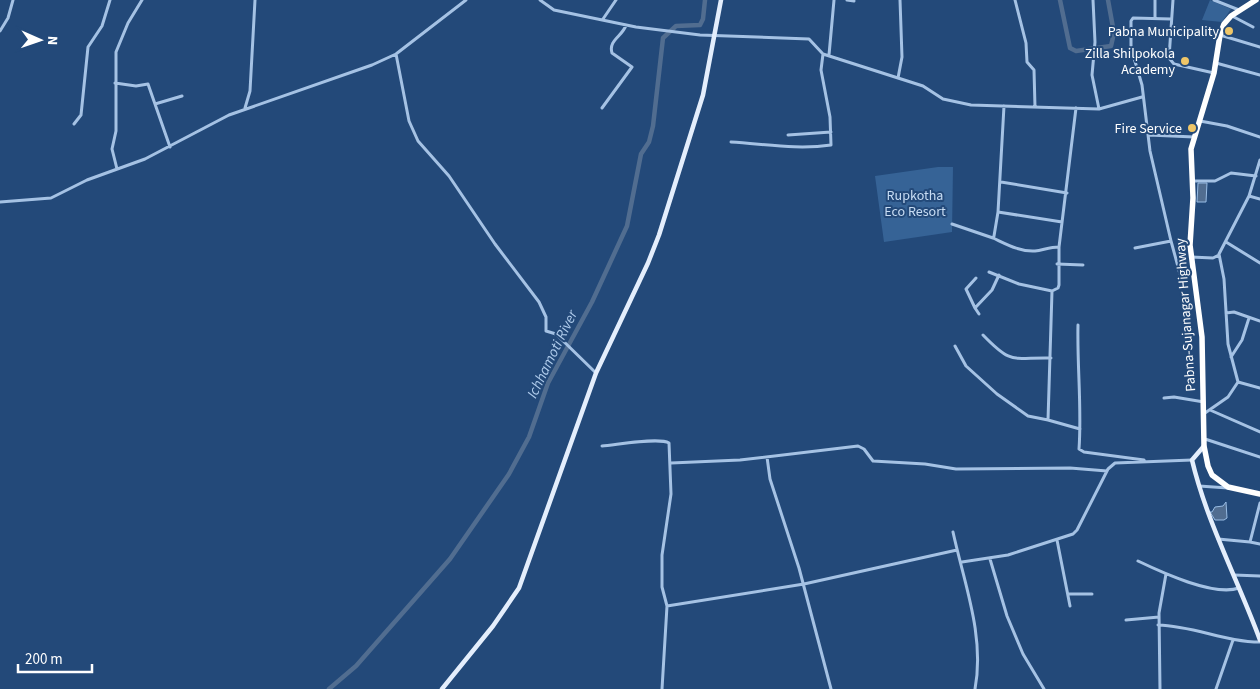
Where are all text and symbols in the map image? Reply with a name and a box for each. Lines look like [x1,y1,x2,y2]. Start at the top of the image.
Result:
north arrow [15,15,65,65]
place label: Pabna Municipality [1108,22,1219,42]
marker: Pabna Municipality [1223,25,1235,37]
text: N [42,35,62,45]
place label: Zilla Shilpokola Academy [1085,44,1175,80]
marker: Zilla Shilpokola Academy [1179,55,1191,67]
place label: Fire Service [1115,119,1182,139]
marker: Fire Service [1186,122,1198,134]
park label: Rupkotha Eco Resort [884,186,946,222]
street label: Pabna-Sujanagar Highway [1171,237,1201,392]
water label: Ichhamoti River [522,306,583,402]
scale bar [18,642,91,674]
text: 200 m [25,649,63,670]

